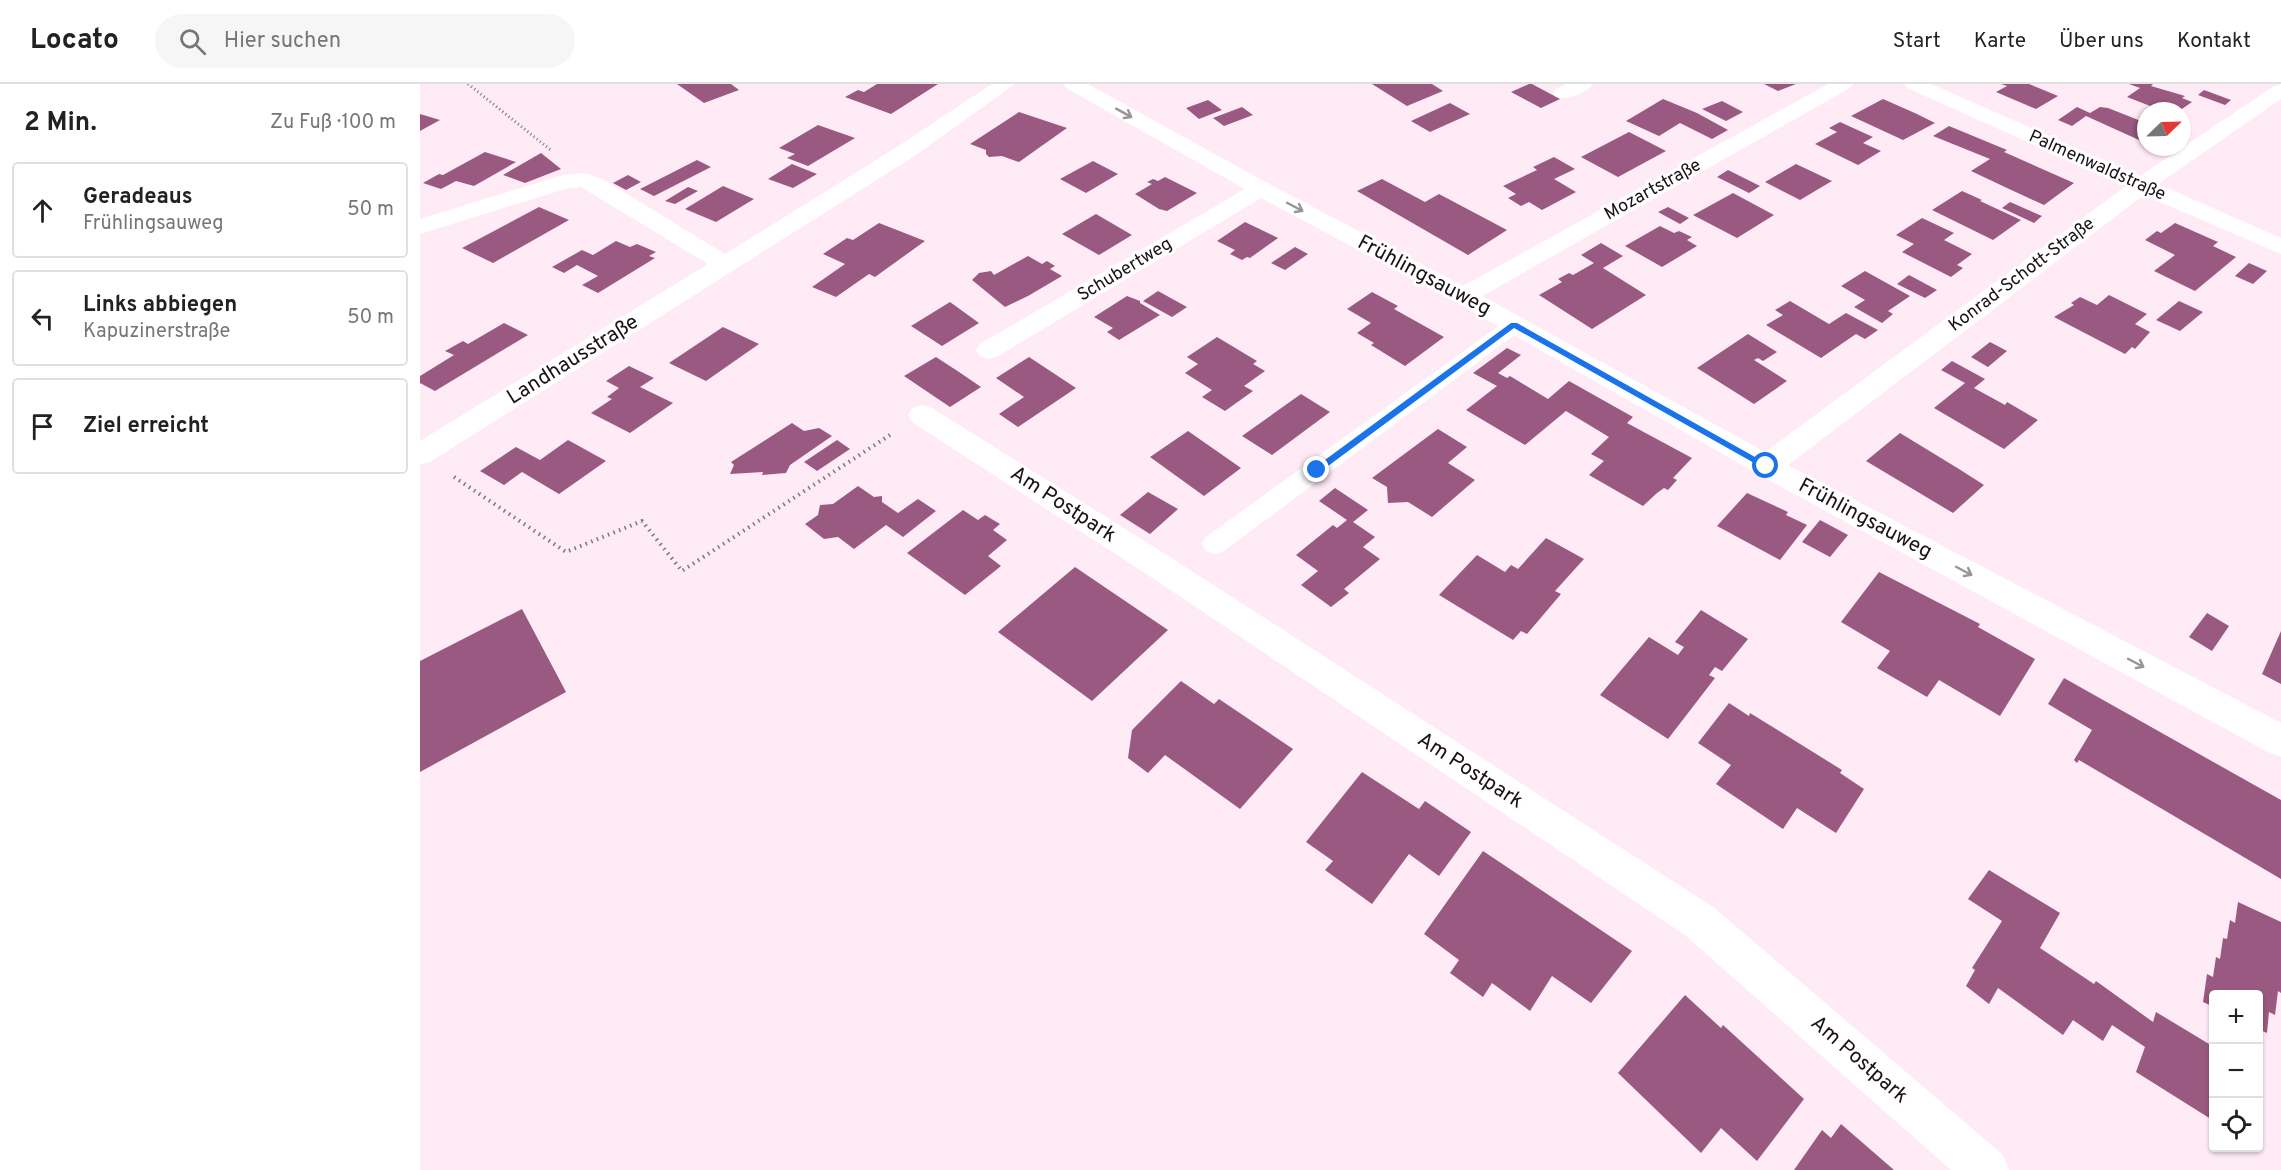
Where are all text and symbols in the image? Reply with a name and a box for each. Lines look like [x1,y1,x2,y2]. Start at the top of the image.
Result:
search box [155,14,575,68]
text: Locato [30,23,119,59]
icon: search [176,25,209,58]
text: Hier suchen [224,28,341,55]
text: Start [1893,28,1941,55]
text: Karte [1974,28,2026,55]
text: Über uns [2059,28,2144,55]
text: Kontakt [2177,28,2251,55]
north arrow [2137,102,2191,156]
text: 2 Min. [24,107,97,140]
one-way arrow [1115,107,1132,119]
text: Zu Fuß · 100 m [270,110,396,136]
street label: Palmenwaldstraße [2025,125,2169,207]
street label: Mozartstraße [1601,154,1705,226]
text: Geradeaus [83,184,193,211]
icon: ahead [26,194,59,227]
text: 50 m [347,197,394,223]
one-way arrow [1286,201,1303,213]
text: Frühlingsauweg [83,211,224,237]
street label: Konrad-Schott-Straße [1944,213,2100,337]
street label: Frühlingsauweg [1352,229,1496,323]
street label: Schubertweg [1073,233,1177,307]
text: Links abbiegen [83,292,237,319]
icon: left [26,302,59,335]
text: 50 m [347,305,394,331]
street label: Landhausstraße [502,309,644,411]
text: Kapuzinerstraße [83,319,230,345]
icon: arrive [26,410,59,443]
text: Ziel erreicht [83,413,209,440]
route start [1752,452,1778,478]
route end [1303,456,1329,482]
street label: Am Postpark [1005,461,1121,549]
street label: Frühlingsauweg [1793,472,1937,566]
one-way arrow [1955,566,1973,578]
one-way arrow [2127,657,2144,669]
street label: Am Postpark [1412,727,1528,815]
map controls [2209,990,2263,1152]
button: + [2209,990,2263,1044]
street label: Am Postpark [1804,1010,1914,1110]
button: − [2209,1044,2263,1098]
button: locate [2209,1098,2263,1152]

